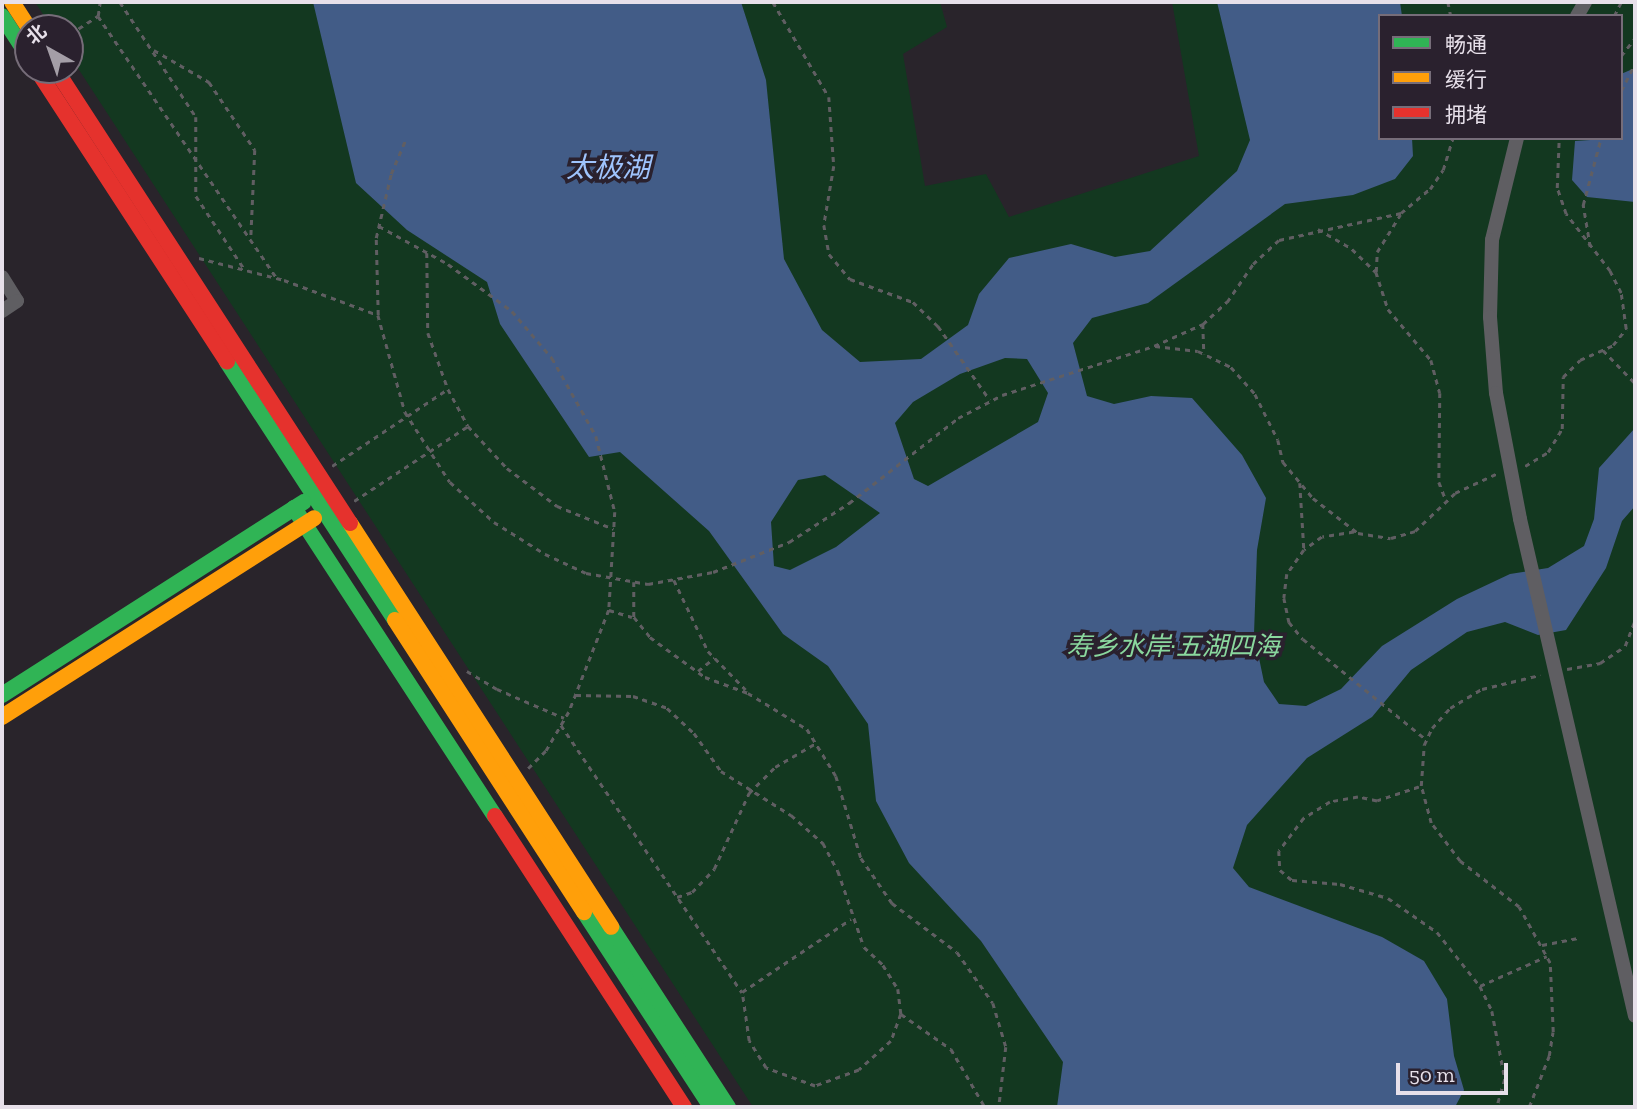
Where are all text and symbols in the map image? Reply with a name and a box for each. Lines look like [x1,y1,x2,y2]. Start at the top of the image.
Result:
north arrow [14,14,84,84]
legend [1378,14,1623,140]
text: 北 [22,19,51,49]
text: 畅通 [1445,32,1487,57]
text: 缓行 [1445,67,1487,92]
text: 拥堵 [1445,102,1487,127]
water label: 太极湖 [566,151,650,185]
park label: 寿乡水岸·五湖四海 [1066,631,1280,663]
scale bar [1399,1050,1511,1094]
text: 50 m [1409,1062,1455,1087]

